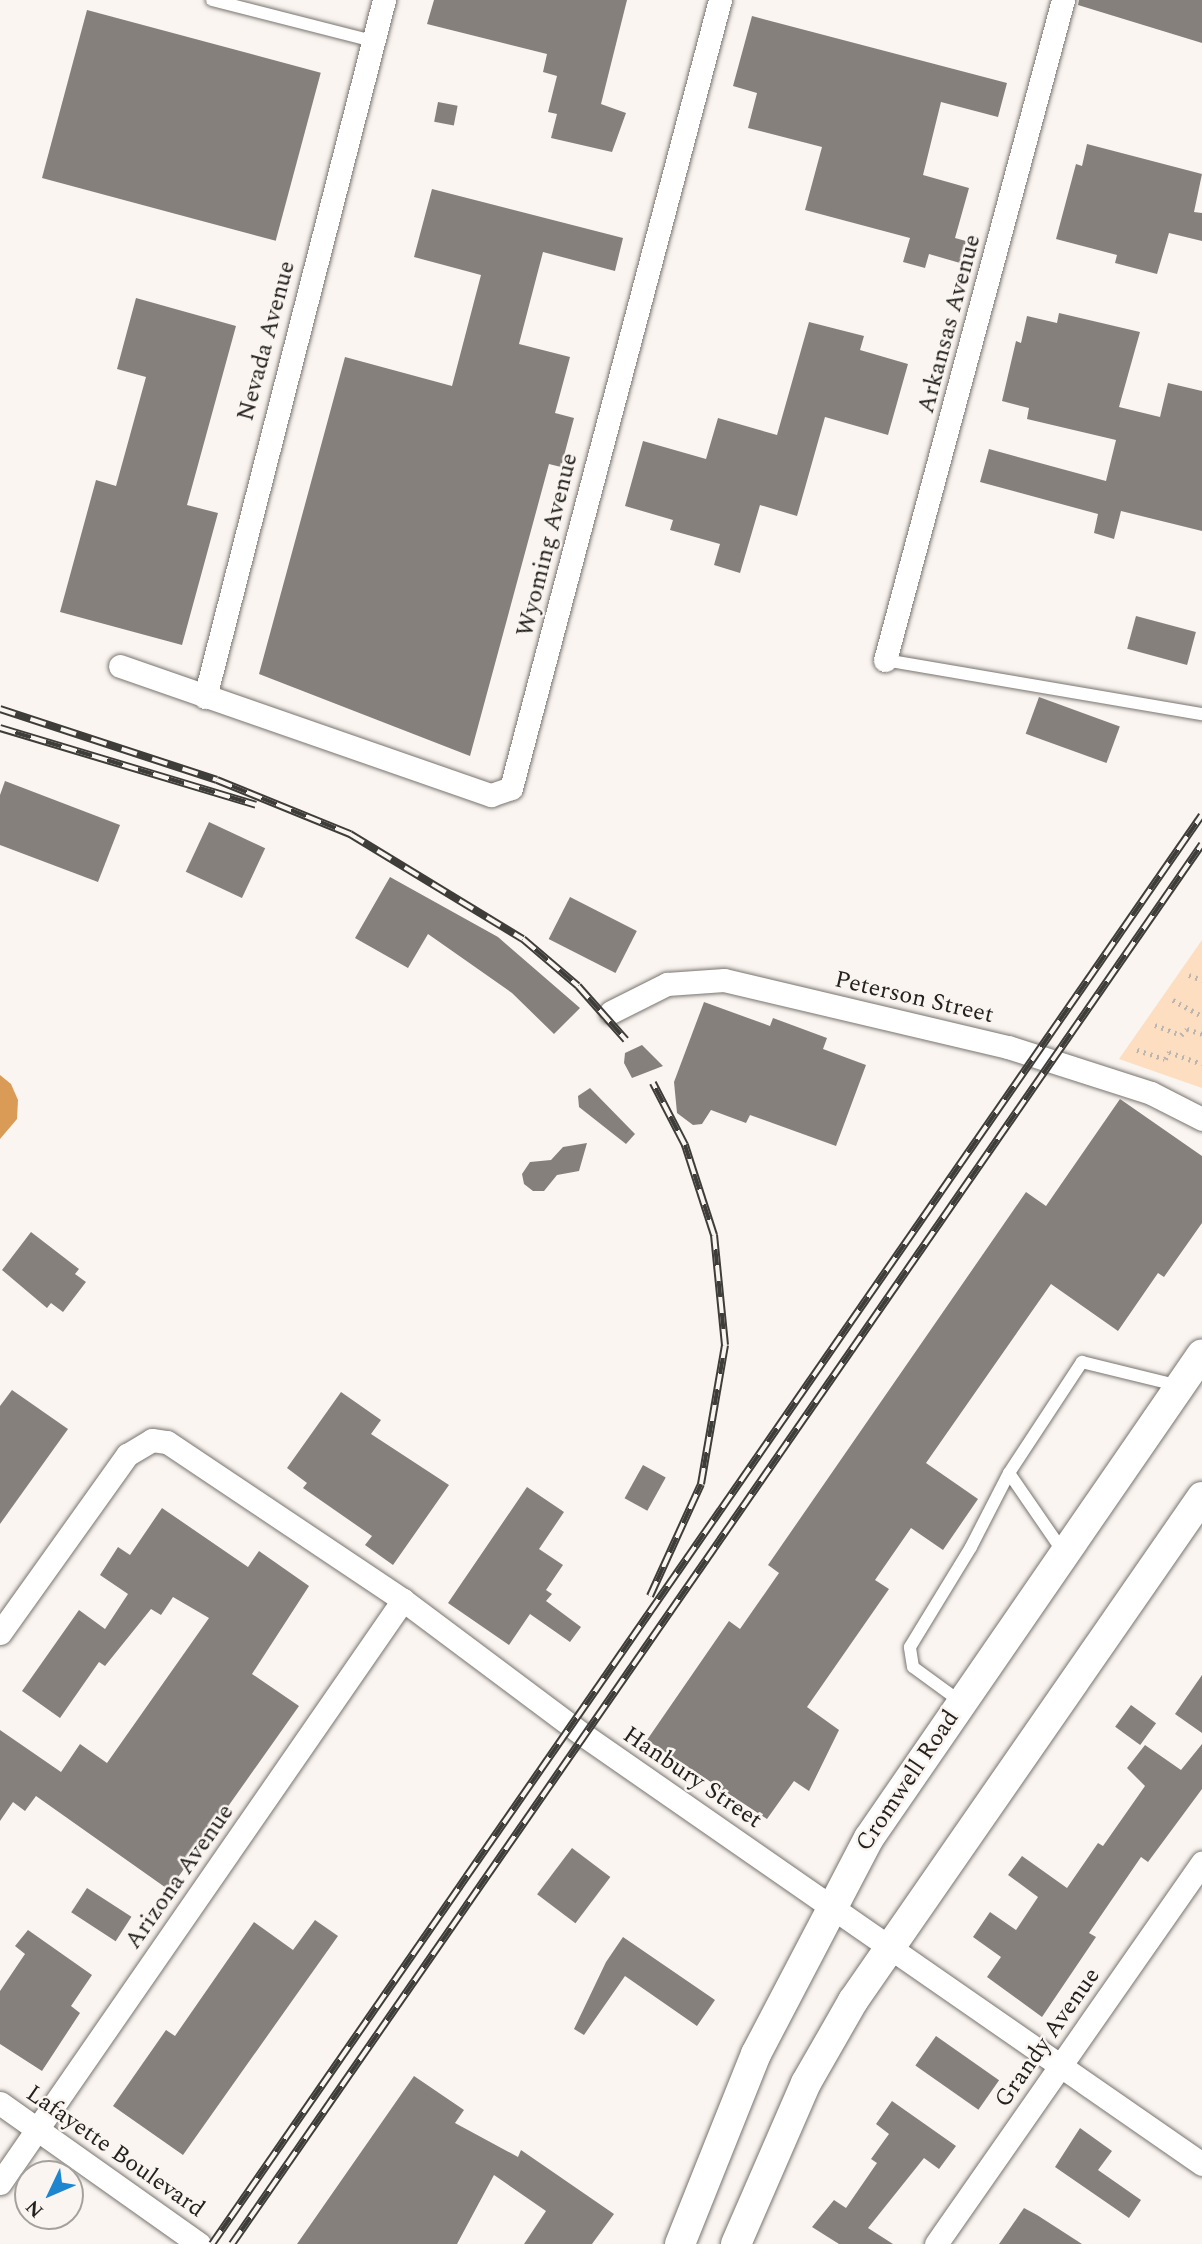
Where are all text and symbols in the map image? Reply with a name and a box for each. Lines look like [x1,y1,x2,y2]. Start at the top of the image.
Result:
street label: Arkansas Avenue [912,231,988,417]
street label: Nevada Avenue [232,258,302,424]
street label: Wyoming Avenue [511,450,585,640]
street label: Peterson Street [832,966,996,1030]
street label: Cromwell Road [850,1705,966,1857]
street label: Hanbury Street [617,1721,767,1835]
street label: Arizona Avenue [119,1799,241,1955]
street label: Grandy Avenue [989,1963,1107,2113]
street label: Lafayette Boulevard [20,2080,210,2224]
north arrow [14,2160,84,2230]
text: N [19,2193,51,2224]

